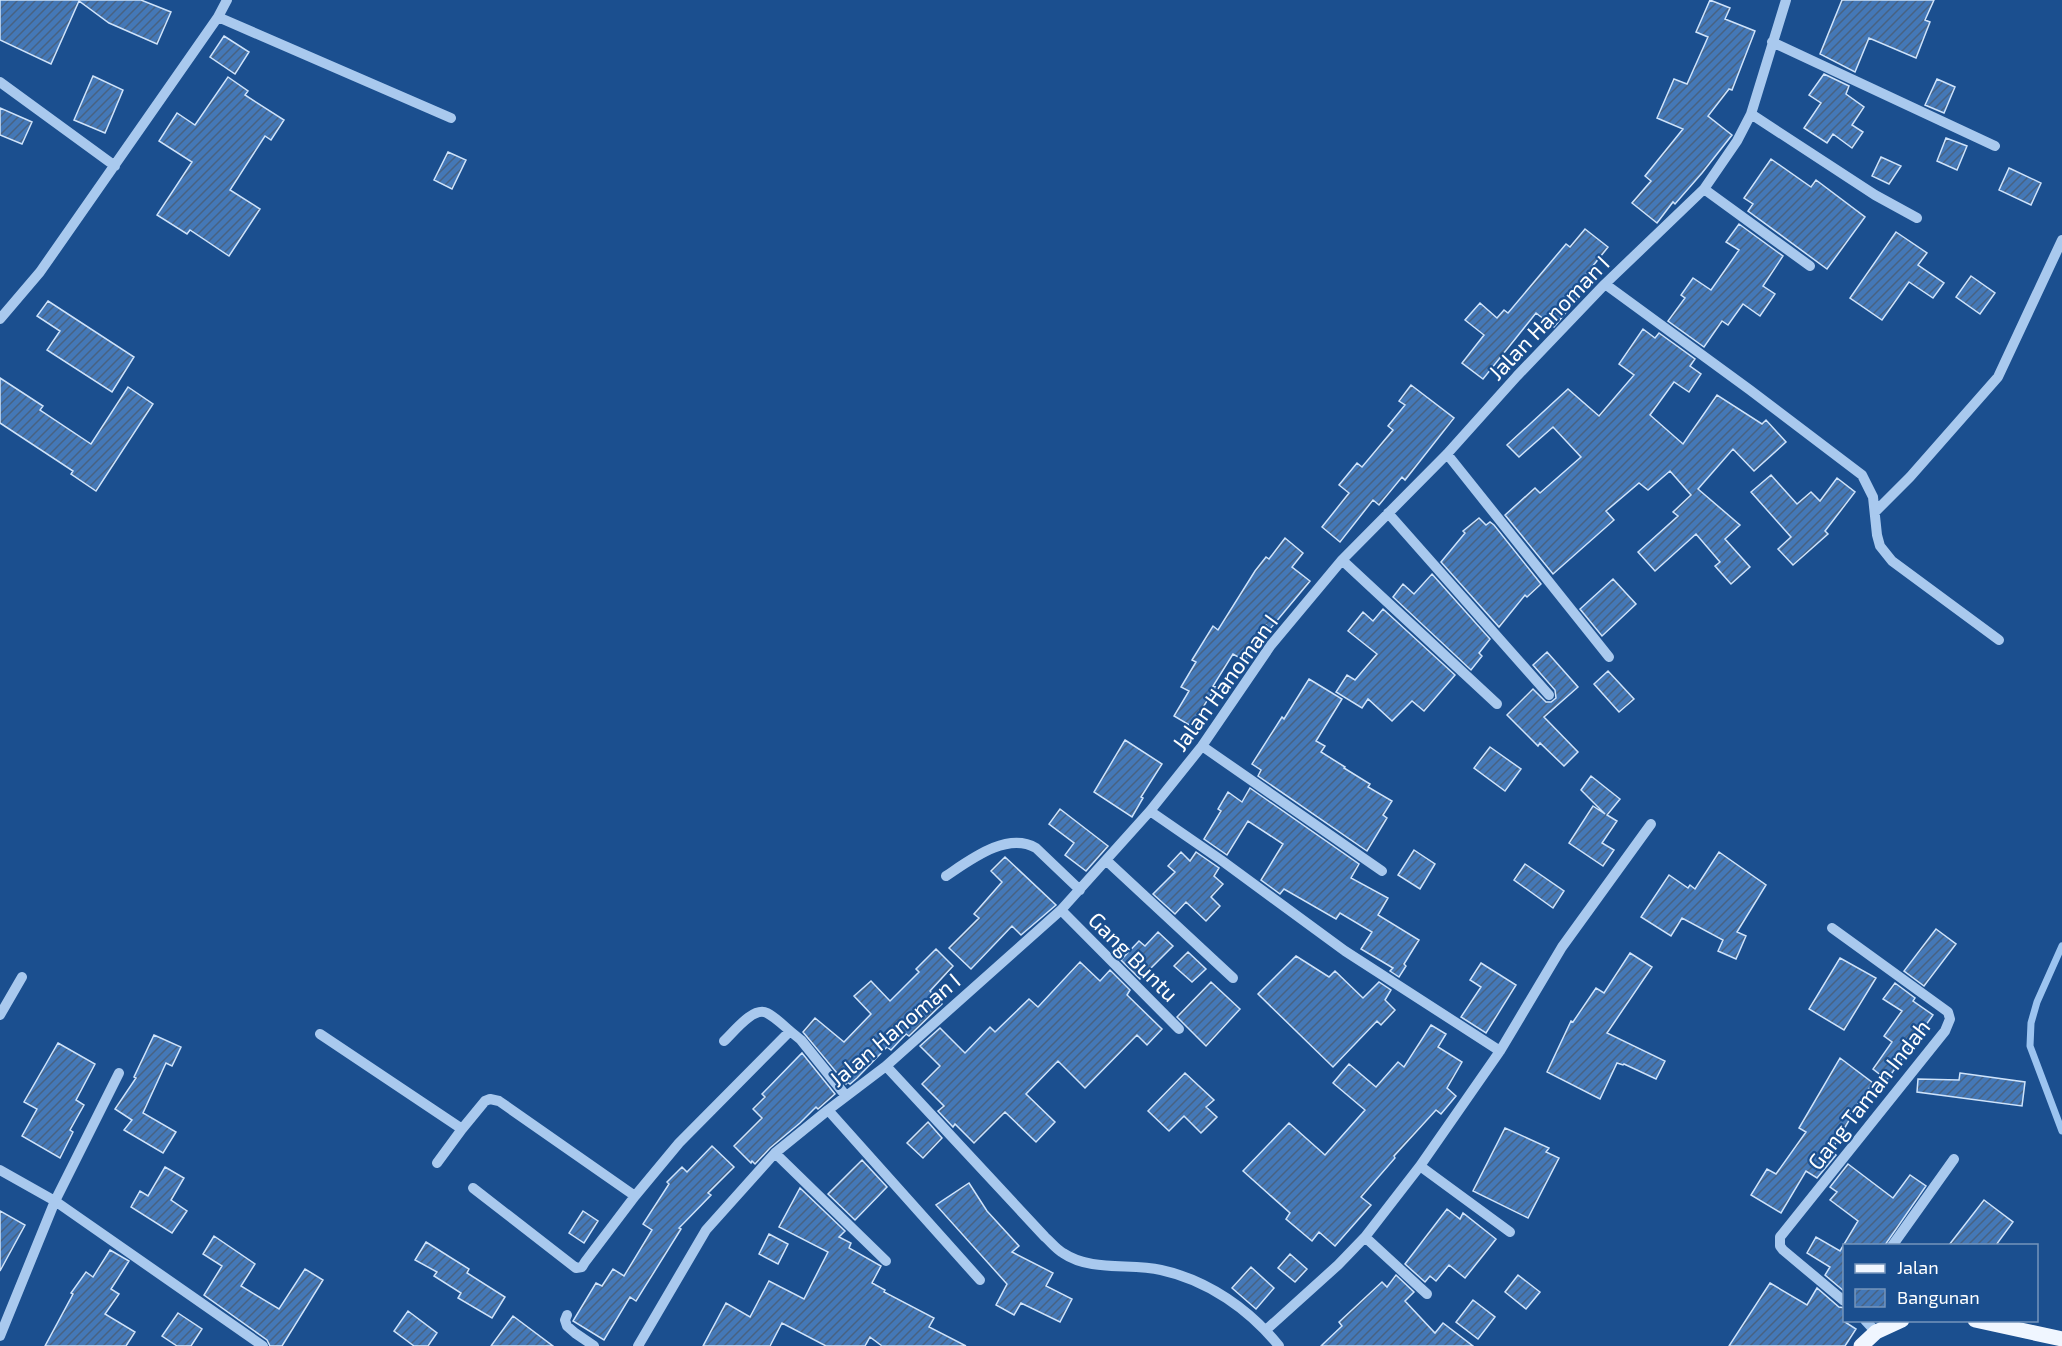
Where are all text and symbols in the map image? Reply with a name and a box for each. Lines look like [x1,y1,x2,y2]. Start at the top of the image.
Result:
street label: Jalan Hanoman I [1482,249,1614,385]
street label: Jalan Hanoman I [1166,609,1282,755]
street label: Gang Buntu [1084,906,1184,1006]
street label: Jalan Hanoman I [823,967,965,1091]
street label: Gang Taman Indah [1801,1014,1935,1174]
legend [1843,1244,2038,1322]
text: Jalan [1897,1256,1939,1278]
text: Bangunan [1897,1286,1980,1308]

